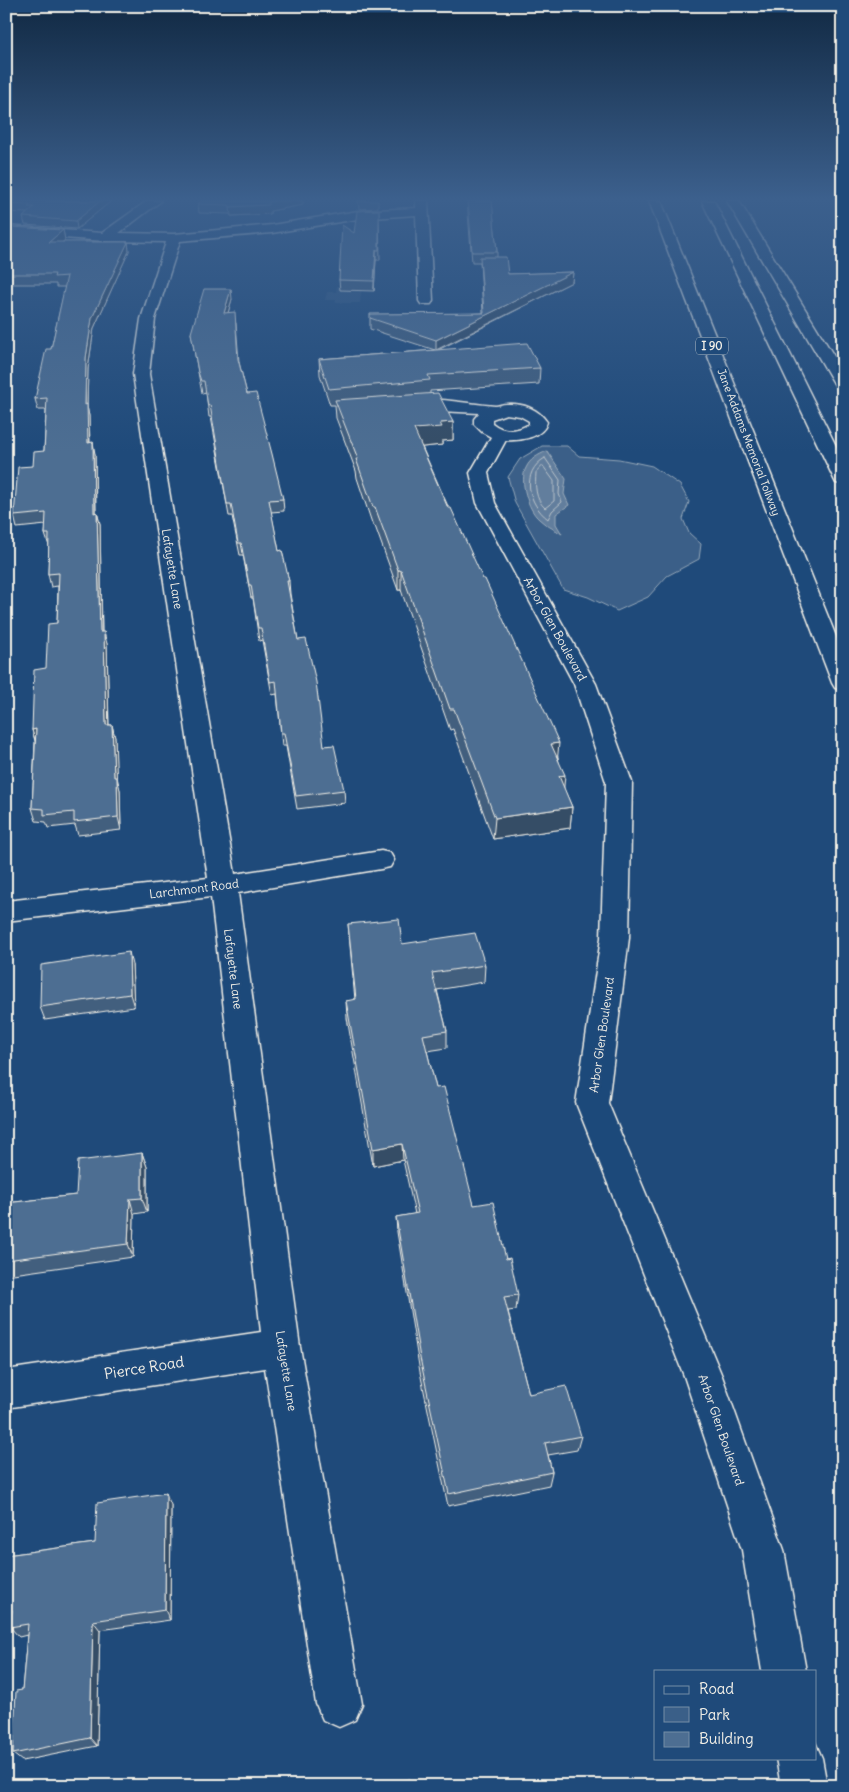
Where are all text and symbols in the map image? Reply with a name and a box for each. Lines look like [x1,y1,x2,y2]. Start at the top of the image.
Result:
road number: I 90 [696,338,728,354]
street label: Jane Addams Memorial Tollway [714,366,784,518]
street label: Lafayette Lane [159,528,186,610]
street label: Arbor Glen Boulevard [521,574,590,683]
street label: Larchmont Road [148,876,240,901]
street label: Lafayette Lane [221,928,246,1010]
street label: Arbor Glen Boulevard [586,976,617,1094]
street label: Lafayette Lane [273,1330,300,1412]
street label: Pierce Road [103,1352,185,1383]
street label: Arbor Glen Boulevard [695,1372,748,1487]
legend [654,1670,816,1760]
text: Road [699,1679,734,1698]
text: Park [699,1705,730,1724]
text: Building [699,1729,754,1748]

